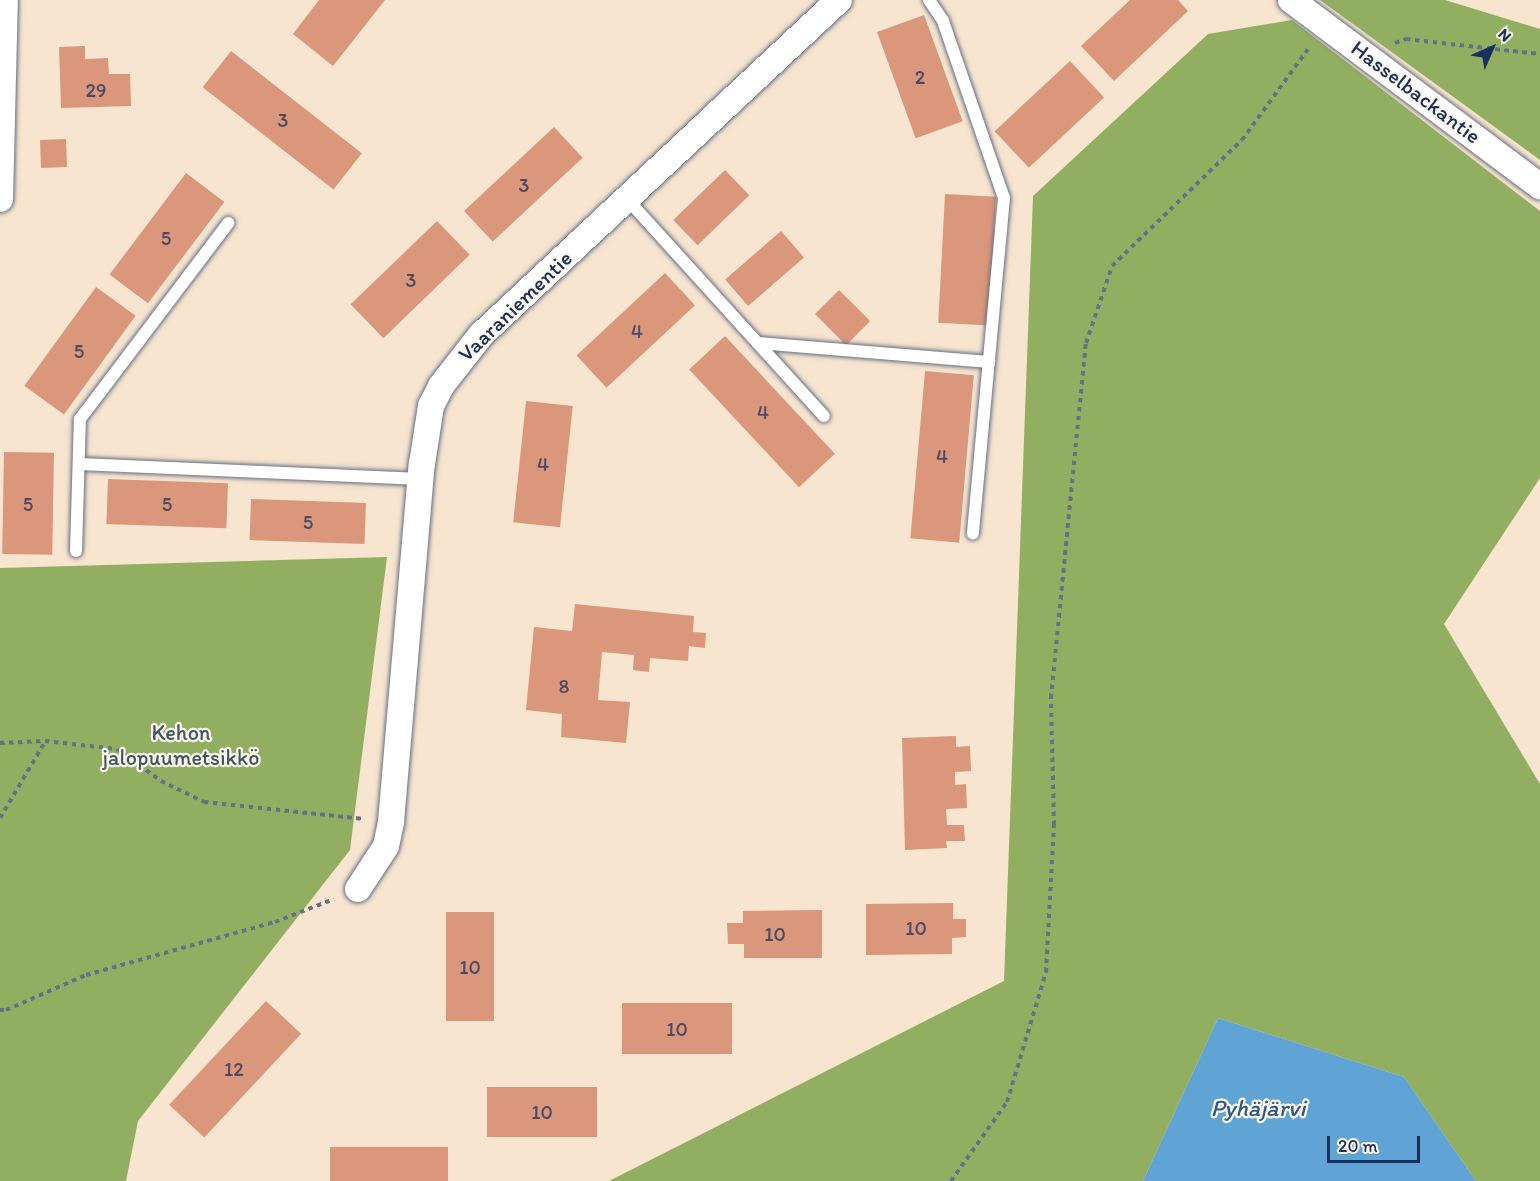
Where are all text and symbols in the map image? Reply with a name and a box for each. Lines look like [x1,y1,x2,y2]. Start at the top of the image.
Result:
north arrow [1462,18,1522,78]
text: N [1495,24,1516,45]
street label: Hasselbackantie [1346,35,1486,149]
house number: 2 [915,65,925,89]
house number: 29 [86,78,106,102]
house number: 3 [278,108,288,132]
house number: 3 [519,173,529,197]
house number: 5 [161,226,171,250]
street label: Vaaraniementie [453,245,577,367]
house number: 3 [406,268,416,292]
house number: 4 [631,319,643,343]
house number: 5 [74,339,84,363]
house number: 4 [757,400,769,424]
house number: 4 [936,444,948,468]
house number: 4 [537,452,549,476]
house number: 5 [23,492,33,516]
house number: 5 [162,492,172,516]
house number: 5 [303,510,313,534]
house number: 8 [559,674,569,698]
park label: Kehon jalopuumetsikkö [103,719,259,770]
house number: 10 [905,916,927,940]
house number: 10 [764,922,786,946]
house number: 10 [459,955,481,979]
house number: 10 [666,1017,688,1041]
house number: 12 [224,1057,244,1081]
water label: Pyhäjärvi [1211,1094,1305,1122]
house number: 10 [531,1100,553,1124]
scale bar [1330,1124,1423,1162]
text: 20 m [1338,1135,1378,1157]

